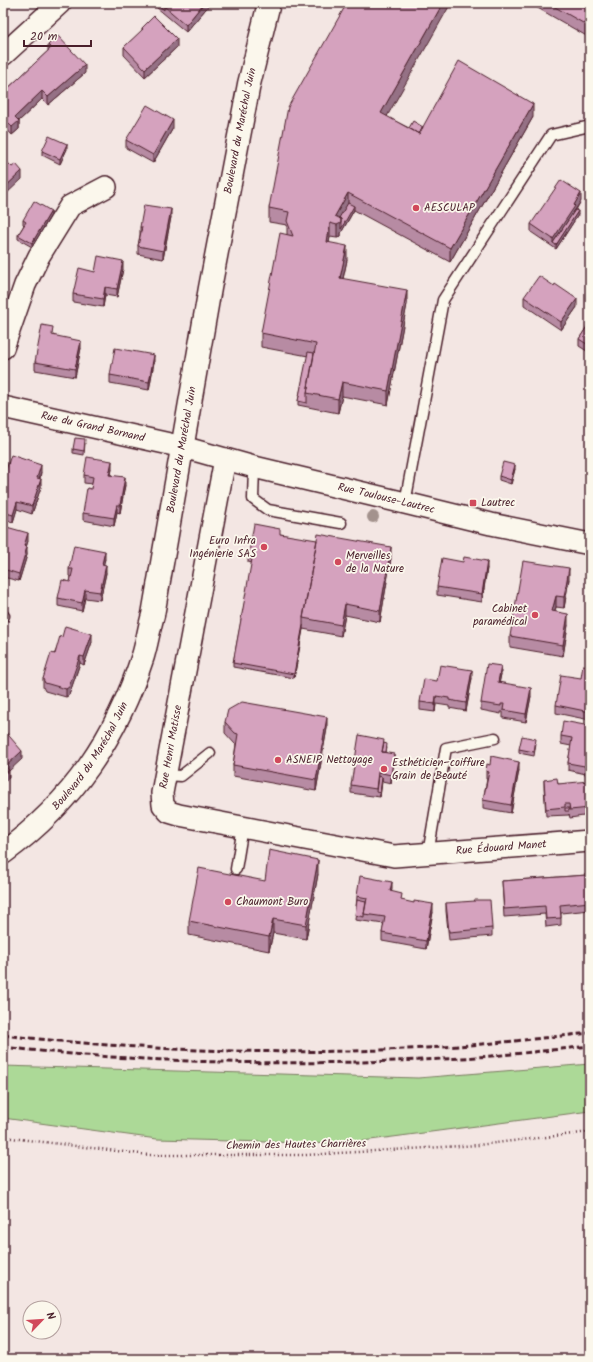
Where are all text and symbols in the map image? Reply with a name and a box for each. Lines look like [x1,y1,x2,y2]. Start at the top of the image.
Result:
scale bar [24,22,91,48]
text: 20 m [30,27,58,46]
street label: Boulevard du Maréchal Juin [219,66,262,195]
place label: AESCULAP [424,199,476,217]
marker: AESCULAP [411,203,421,213]
street label: Boulevard du Maréchal Juin [162,385,202,514]
street label: Rue du Grand Bornand [39,407,147,447]
street label: Rue Toulouse-Lautrec [336,478,437,519]
place label: Lautrec [481,494,515,512]
marker: Lautrec [468,498,478,508]
place label: Euro Infra Ingénierie SAS [189,532,256,563]
marker: Euro Infra Ingénierie SAS [259,542,269,552]
place label: Merveilles de la Nature [346,547,404,578]
marker: Merveilles de la Nature [333,557,343,567]
place label: Cabinet paramédical [472,600,528,631]
marker: Cabinet paramédical [530,610,540,620]
street label: Boulevard du Maréchal Juin [48,699,133,815]
street label: Rue Henri Matisse [155,704,187,790]
place label: ASNEIP Nettoyage [286,751,373,769]
place label: Esthéticien–coiffure Grain de Beauté [392,754,485,785]
marker: ASNEIP Nettoyage [273,755,283,765]
marker: Esthéticien–coiffure Grain de Beauté [379,764,389,774]
street label: Rue Édouard Manet [455,835,548,860]
place label: Chaumont Buro [236,893,308,911]
marker: Chaumont Buro [223,897,233,907]
street label: Chemin des Hautes Charrières [226,1135,367,1155]
north arrow [22,1300,62,1340]
text: N [41,1309,60,1323]

